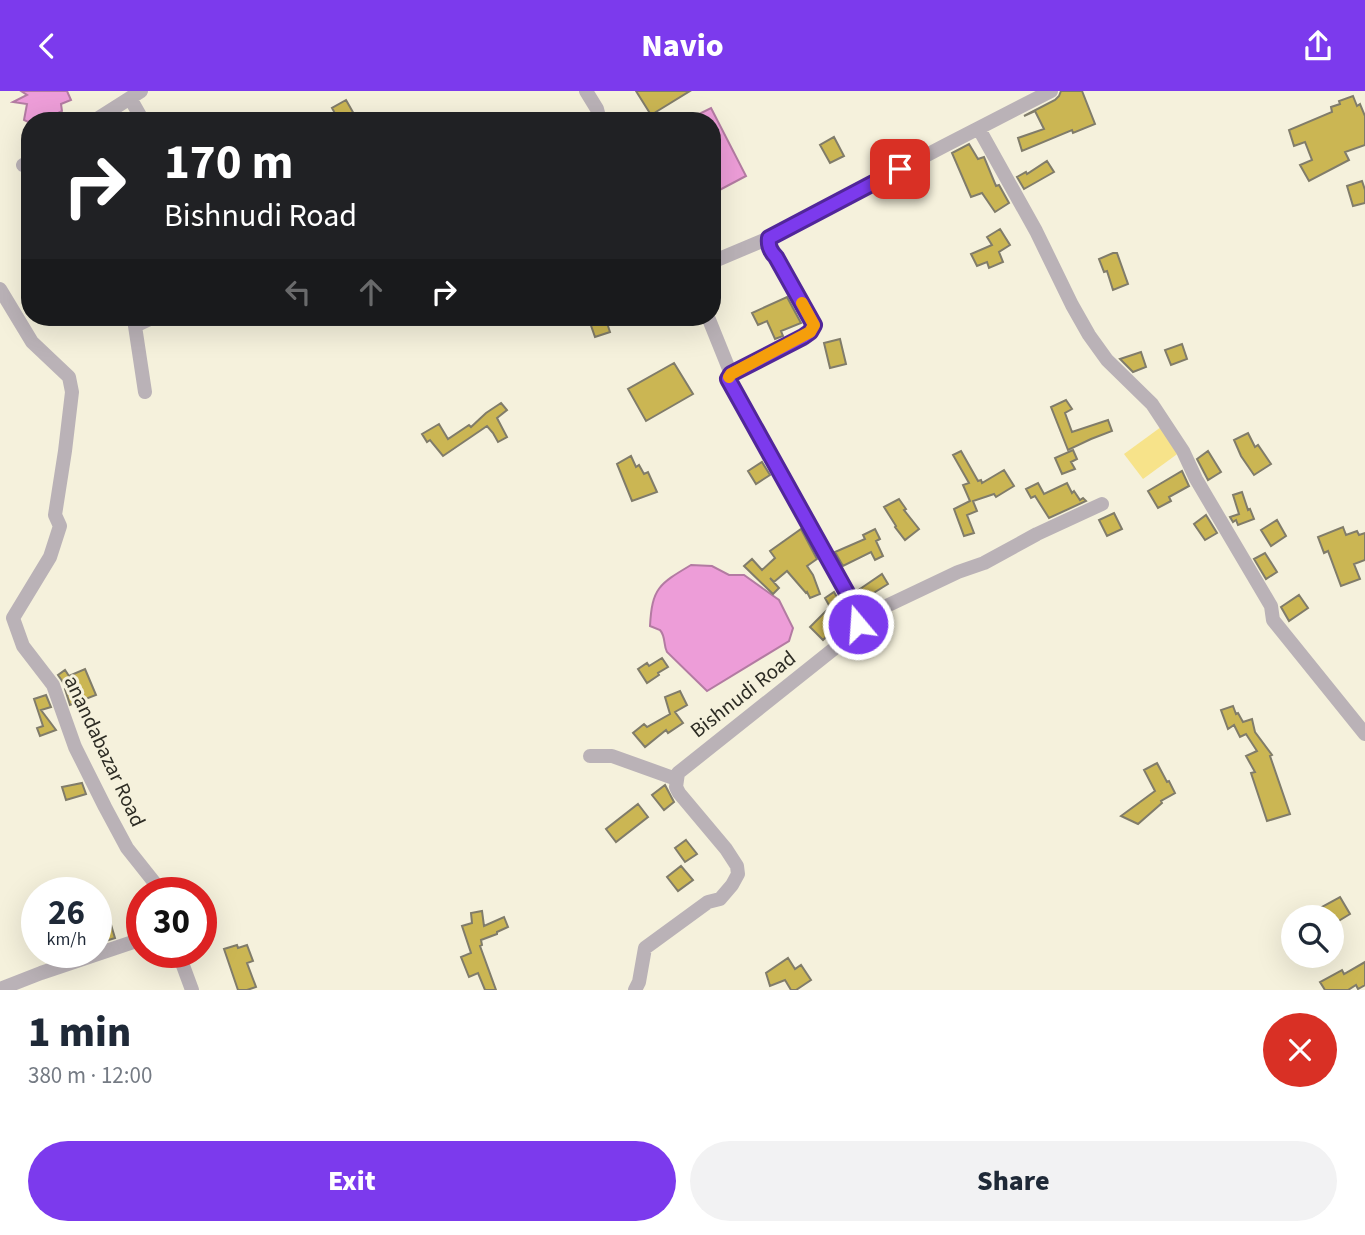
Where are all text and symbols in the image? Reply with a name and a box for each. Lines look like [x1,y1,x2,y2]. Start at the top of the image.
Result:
text: Navio [641,23,724,69]
icon: back [28,27,66,65]
icon: share [1299,27,1337,65]
text: 170 m [164,128,293,198]
pin [870,139,930,199]
icon: right [49,140,140,231]
icon: arrive [881,150,919,188]
text: Bishnudi Road [164,193,357,239]
icon: left [279,273,317,311]
icon: ahead [352,273,390,311]
icon: right [425,273,463,311]
position arrow [821,587,895,661]
street label: Bishnudi Road [684,643,802,745]
street label: anandabazar Road [57,670,153,832]
speed limit sign: 30 [126,877,217,968]
text: 26 [48,888,85,938]
map controls [1281,905,1344,968]
button: search [1281,905,1344,968]
text: km/h [47,927,86,952]
text: 1 min [28,1003,131,1063]
button: close [1263,1013,1337,1087]
text: 380 m · 12:00 [28,1059,152,1092]
button: Exit [28,1141,676,1221]
button: Share [690,1141,1337,1221]

